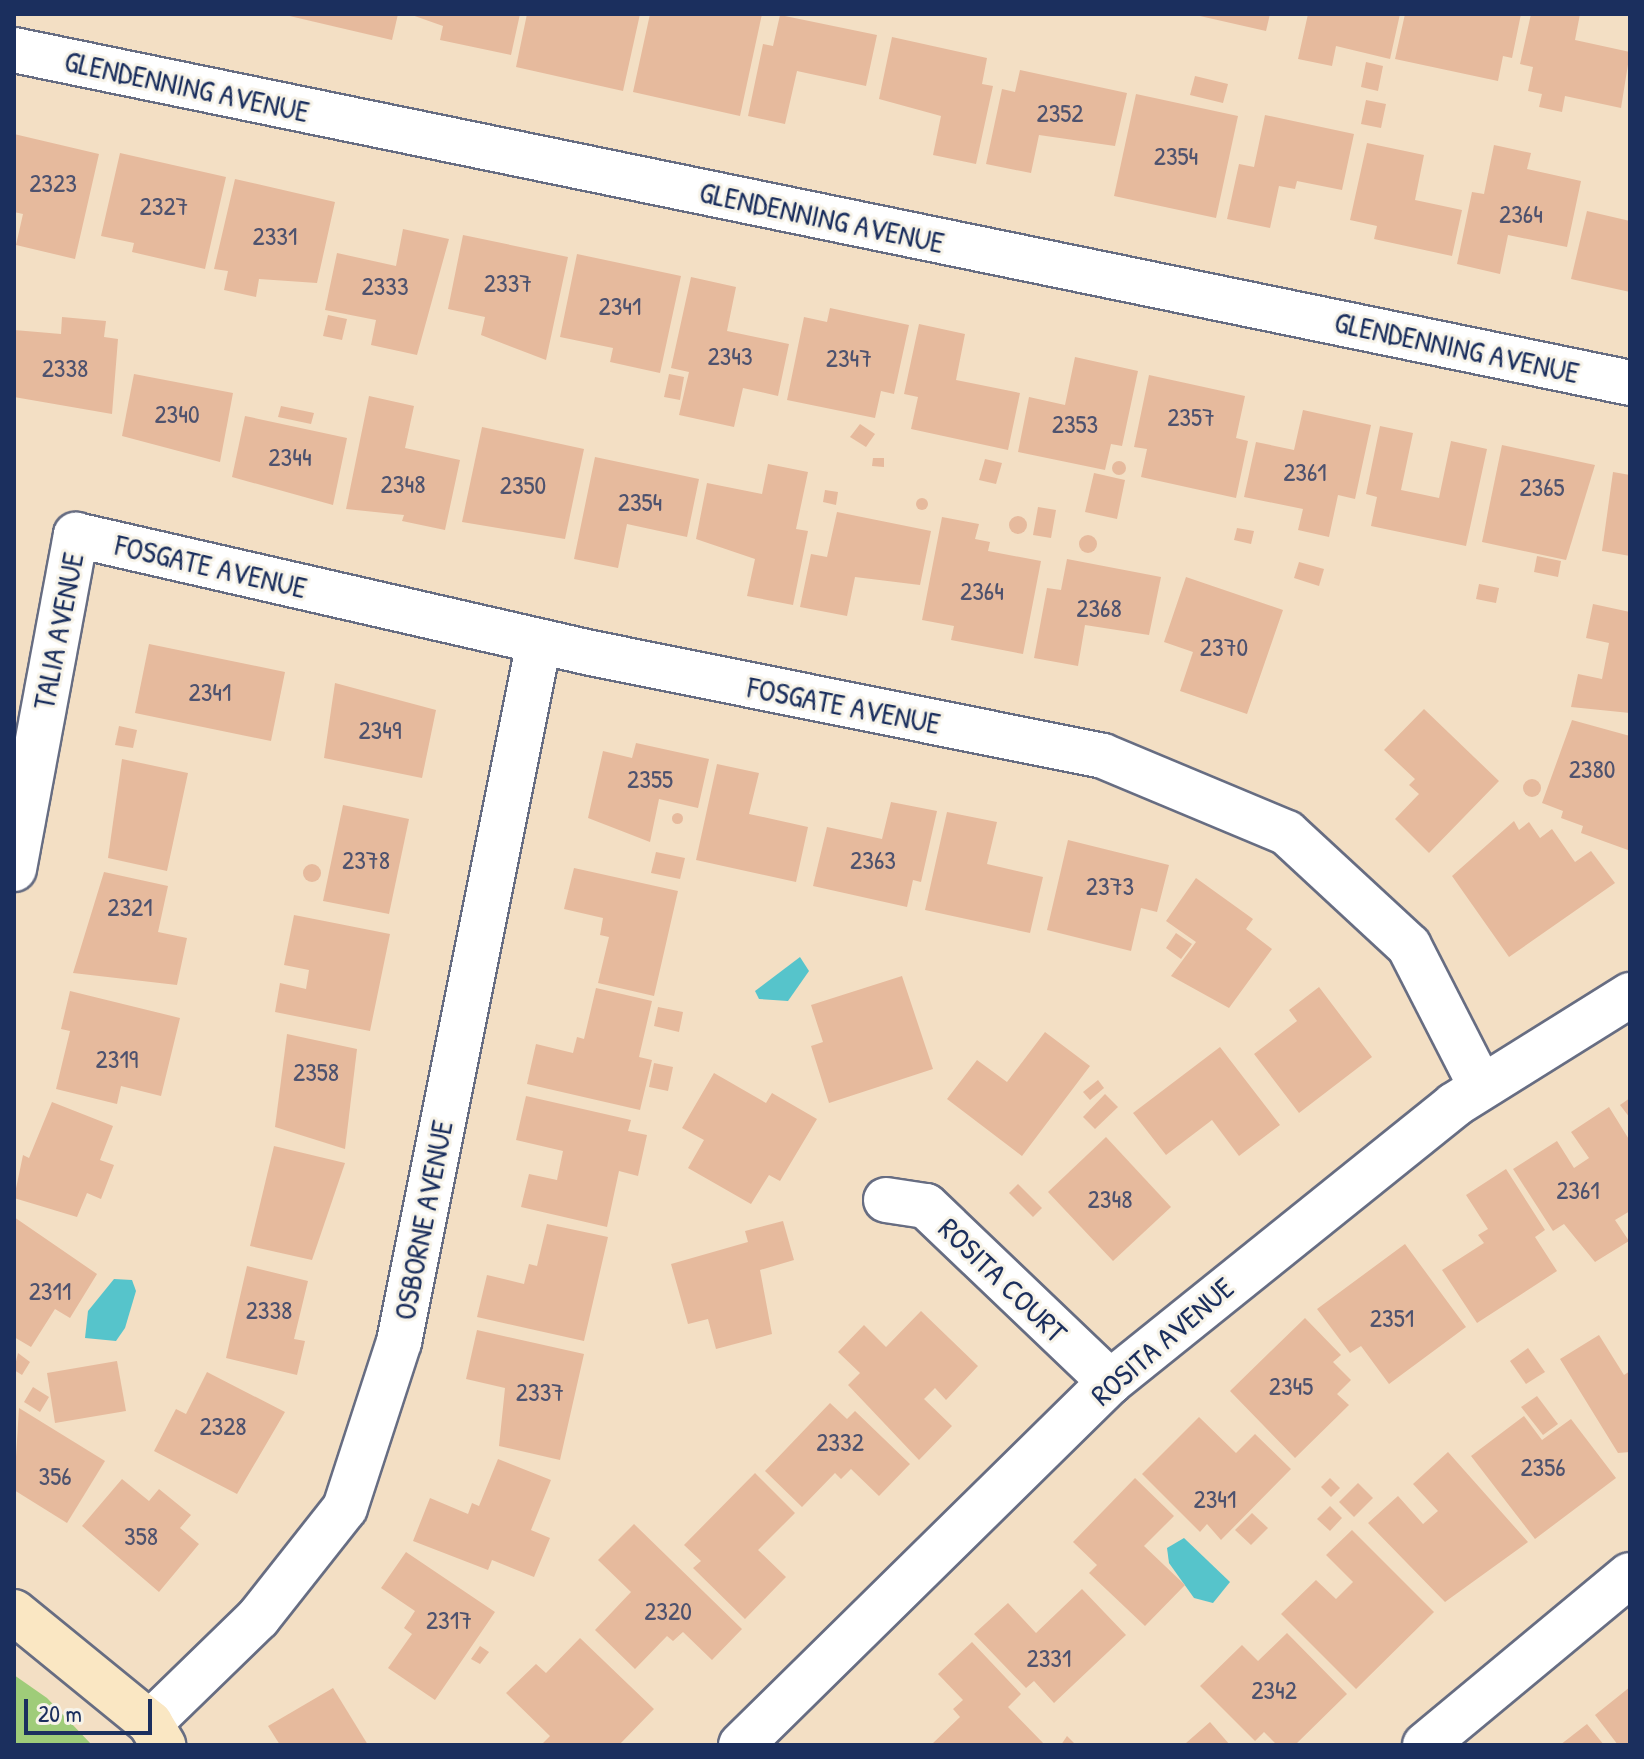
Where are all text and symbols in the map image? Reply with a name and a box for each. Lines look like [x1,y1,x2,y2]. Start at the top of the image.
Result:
street label: GLENDENNING AVENUE [61,43,313,129]
house number: 2352 [1037,97,1083,129]
house number: 2354 [1154,140,1198,172]
house number: 2323 [29,167,77,199]
street label: GLENDENNING AVENUE [696,174,948,260]
house number: 2327 [140,190,188,222]
house number: 2364 [1499,198,1543,230]
house number: 2331 [253,220,297,252]
house number: 2337 [484,267,532,299]
house number: 2333 [361,270,409,302]
house number: 2341 [598,290,642,322]
street label: GLENDENNING AVENUE [1331,304,1583,390]
house number: 2343 [707,340,753,372]
house number: 2347 [826,342,872,374]
house number: 2338 [42,352,88,384]
house number: 2340 [154,398,200,430]
house number: 2357 [1167,401,1215,433]
house number: 2353 [1052,408,1098,440]
house number: 2344 [268,441,312,473]
house number: 2361 [1283,456,1327,488]
house number: 2348 [381,468,425,500]
house number: 2350 [500,469,546,501]
house number: 2365 [1519,471,1565,503]
house number: 2354 [618,486,662,518]
street label: FOSGATE AVENUE [112,526,310,606]
street label: TALIA AVENUE [25,550,91,712]
house number: 2364 [960,575,1004,607]
house number: 2368 [1076,592,1122,624]
house number: 2370 [1200,631,1248,663]
street label: FOSGATE AVENUE [745,669,943,741]
house number: 2341 [188,676,232,708]
house number: 2349 [358,714,402,746]
house number: 2380 [1569,753,1615,785]
house number: 2355 [627,763,673,795]
house number: 2378 [342,844,390,876]
house number: 2363 [850,844,896,876]
house number: 2373 [1086,870,1134,902]
house number: 2321 [107,891,153,923]
house number: 2319 [96,1043,138,1075]
house number: 2358 [293,1056,339,1088]
street label: OSBORNE AVENUE [386,1117,460,1323]
house number: 2361 [1556,1174,1600,1206]
house number: 2348 [1088,1183,1132,1215]
street label: ROSITA COURT [932,1210,1074,1350]
street label: ROSITA AVENUE [1083,1269,1241,1413]
house number: 2311 [29,1275,71,1307]
house number: 2338 [246,1294,292,1326]
house number: 2351 [1370,1302,1414,1334]
house number: 2345 [1269,1370,1313,1402]
house number: 2337 [516,1376,564,1408]
house number: 2328 [199,1410,247,1442]
house number: 2332 [816,1426,864,1458]
house number: 2356 [1520,1451,1566,1483]
house number: 356 [38,1460,72,1492]
house number: 2341 [1193,1483,1237,1515]
house number: 358 [124,1520,158,1552]
house number: 2320 [644,1595,692,1627]
house number: 2317 [426,1604,472,1636]
house number: 2331 [1027,1642,1071,1674]
house number: 2342 [1251,1674,1297,1706]
scale bar [28,1683,156,1733]
text: 20 m [38,1697,82,1729]

